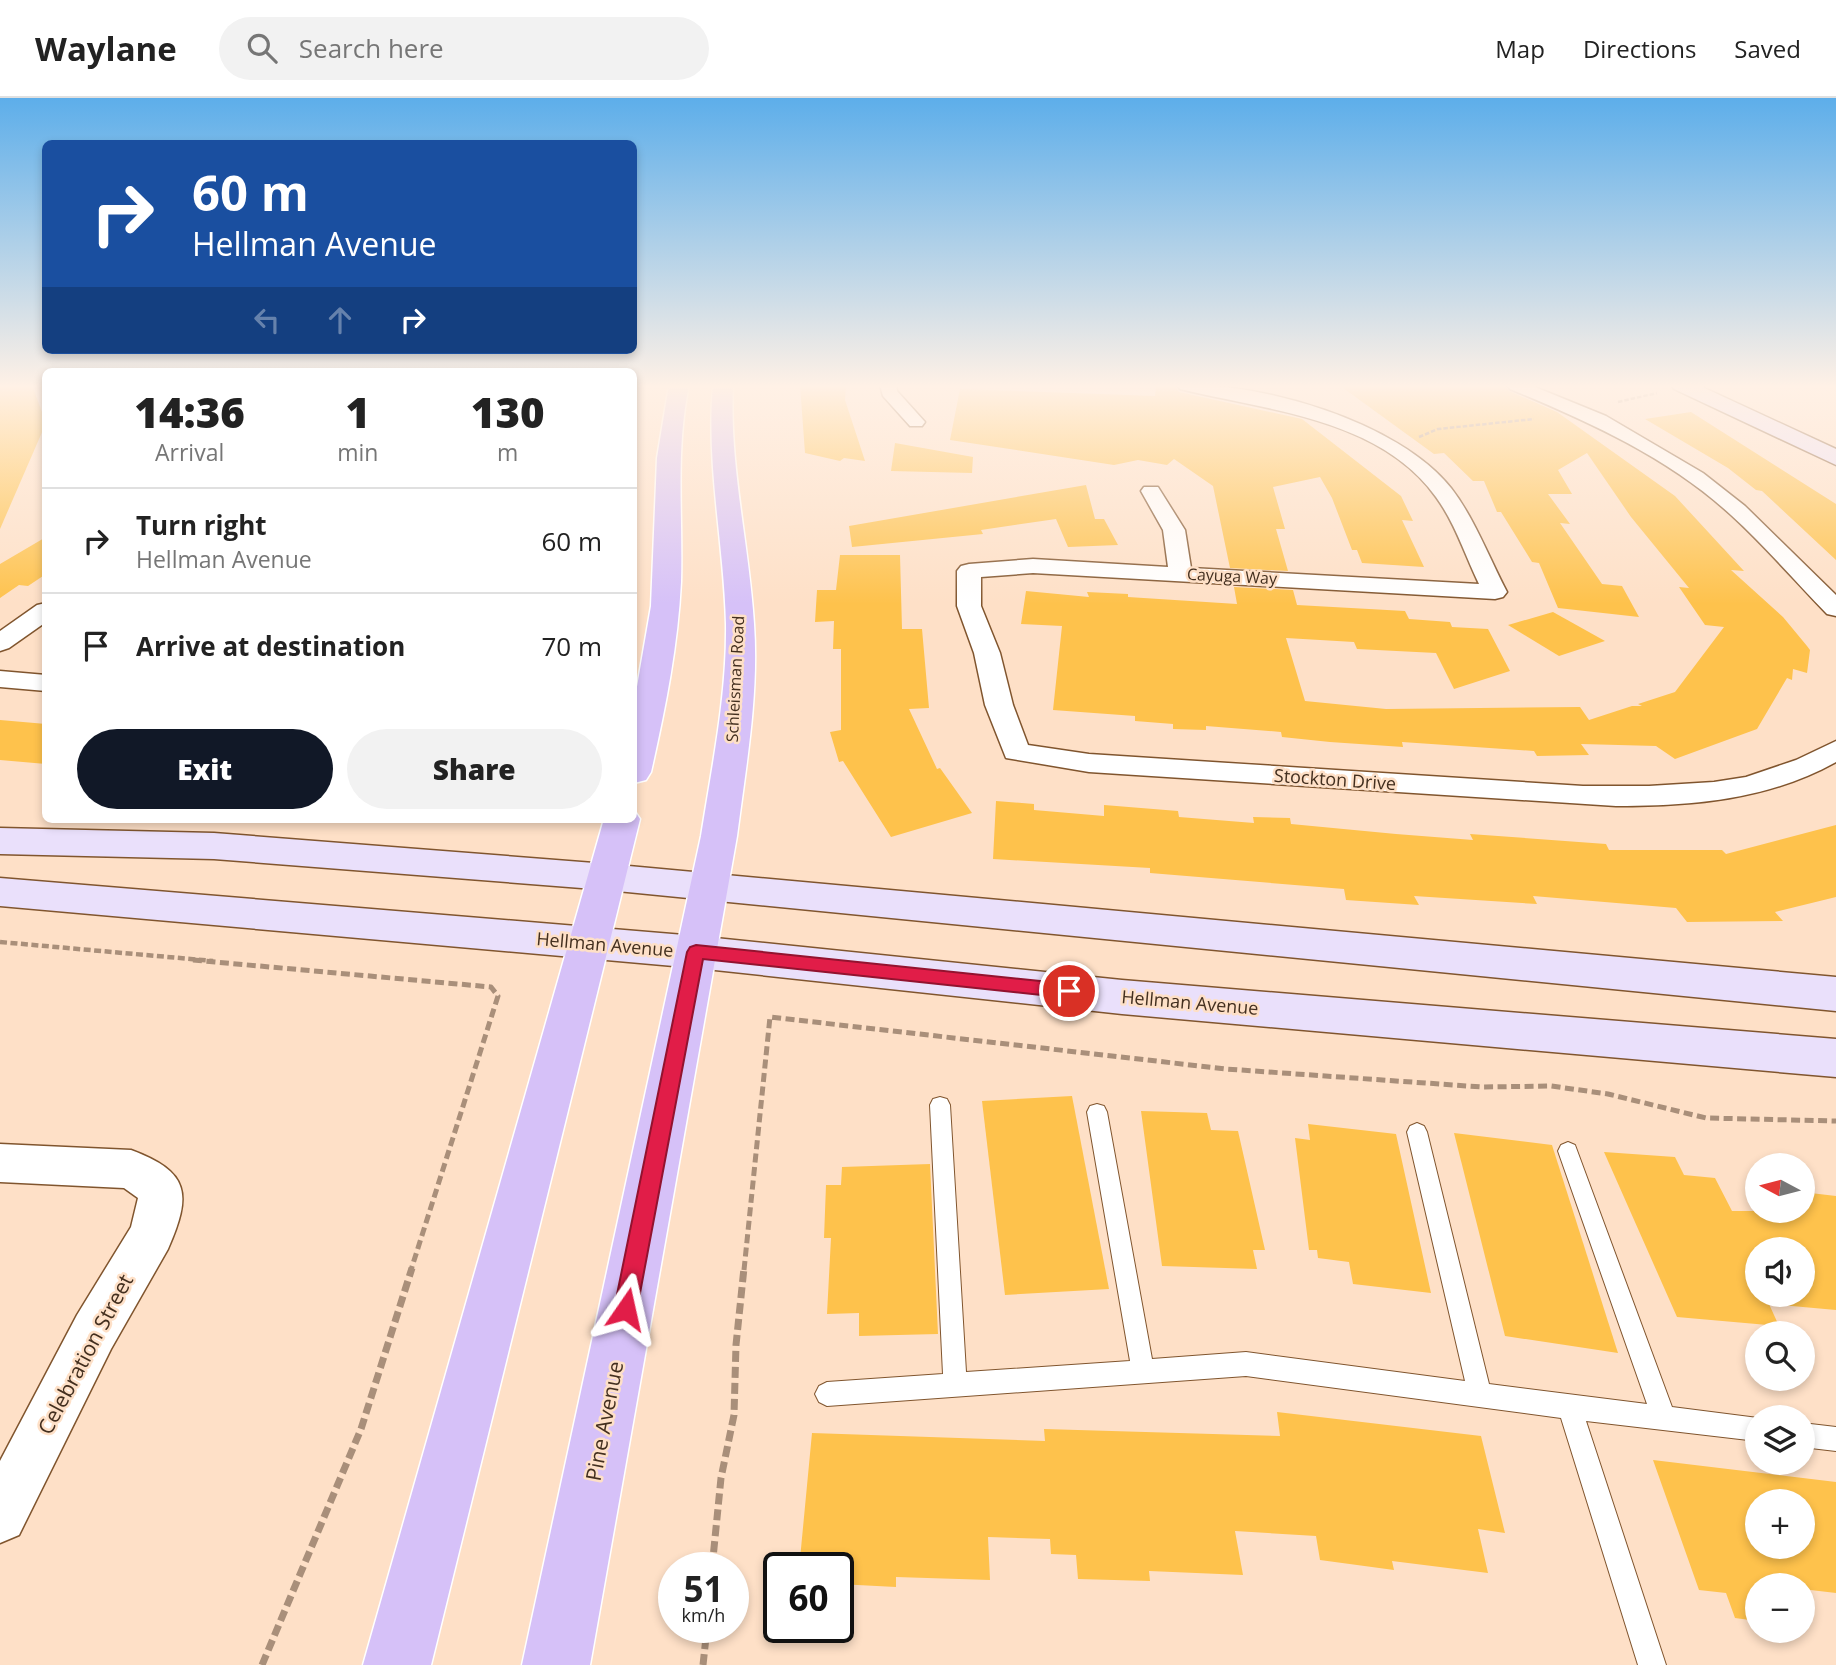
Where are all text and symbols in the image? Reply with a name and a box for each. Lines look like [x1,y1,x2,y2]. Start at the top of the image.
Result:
search box [219,17,709,80]
text: Waylane [35,26,177,71]
icon: search [243,29,281,67]
text: Search here [299,30,444,66]
text: Map [1495,32,1545,65]
text: Directions [1583,32,1696,65]
text: Saved [1734,32,1801,65]
text: 60 m [192,159,309,225]
icon: right [77,168,168,259]
text: Hellman Avenue [192,222,436,265]
icon: left [248,301,286,339]
icon: ahead [321,301,359,339]
icon: right [394,301,432,339]
text: 14:36 [134,383,245,440]
text: 1 [346,383,370,440]
text: 130 [471,383,545,440]
text: Arrival [155,436,224,468]
text: min [337,436,378,468]
text: m [497,436,518,468]
text: Turn right [136,507,267,543]
icon: right [77,522,115,560]
text: 60 m [541,523,602,559]
text: Hellman Avenue [136,543,312,575]
street label: Cayuga Way [1186,563,1279,589]
street label: Schleisman Road [721,615,749,743]
icon: arrive [77,627,115,665]
text: Arrive at destination [136,628,405,664]
text: 70 m [541,628,602,664]
button: Exit [77,729,333,809]
button: Share [347,729,602,809]
street label: Stockton Drive [1273,763,1397,795]
street label: Hellman Avenue [535,926,675,962]
pin [1039,961,1099,1021]
icon: arrive [1050,972,1088,1010]
street label: Hellman Avenue [1120,984,1260,1020]
north arrow [1745,1153,1815,1223]
map controls [1745,1153,1815,1643]
button: sound [1745,1237,1815,1307]
street label: Celebration Street [31,1269,139,1439]
position arrow [589,1272,663,1346]
button: search [1745,1321,1815,1391]
street label: Pine Avenue [579,1359,629,1483]
button: layers [1745,1405,1815,1475]
button: + [1745,1489,1815,1559]
speed limit sign: 60 [763,1552,854,1643]
text: 51 [683,1565,724,1612]
button: − [1745,1573,1815,1643]
text: km/h [682,1603,725,1627]

